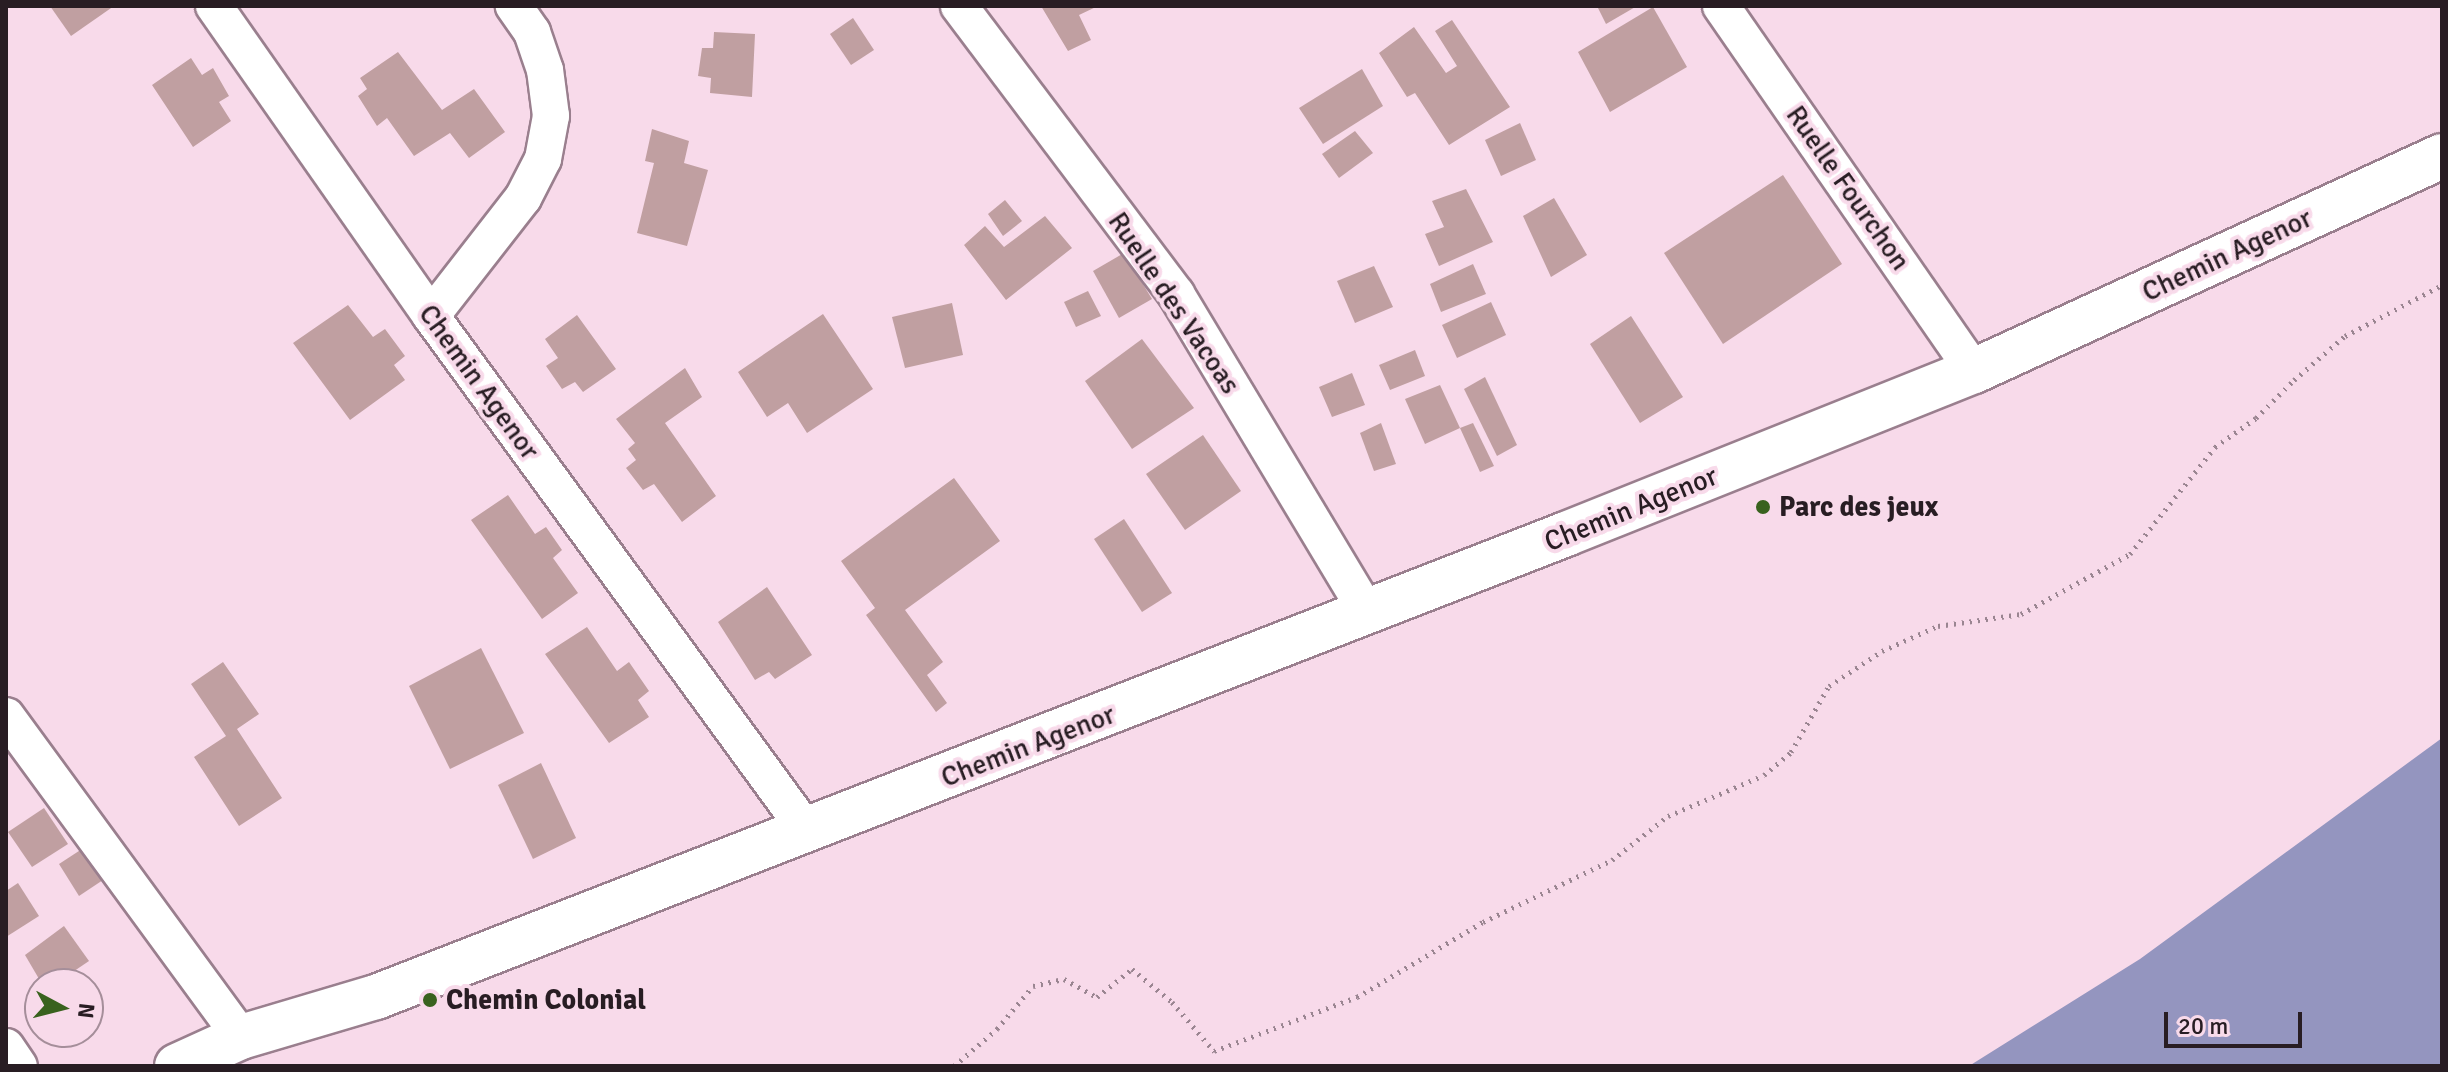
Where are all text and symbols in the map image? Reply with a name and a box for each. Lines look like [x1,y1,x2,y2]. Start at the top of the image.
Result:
street label: Ruelle Fourchon [1779,99,1917,277]
street label: Chemin Agenor [2137,201,2317,309]
street label: Ruelle des Vacoas [1101,206,1247,400]
street label: Chemin Agenor [412,298,546,466]
street label: Chemin Agenor [1540,459,1722,559]
place label: Parc des jeux [1779,490,1938,524]
marker: Parc des jeux [1754,498,1772,516]
street label: Chemin Agenor [936,697,1120,795]
north arrow [24,968,104,1048]
place label: Chemin Colonial [446,983,646,1017]
marker: Chemin Colonial [421,991,439,1009]
scale bar [2168,996,2306,1046]
text: N [72,1001,101,1020]
text: 20 m [2178,1011,2228,1041]

